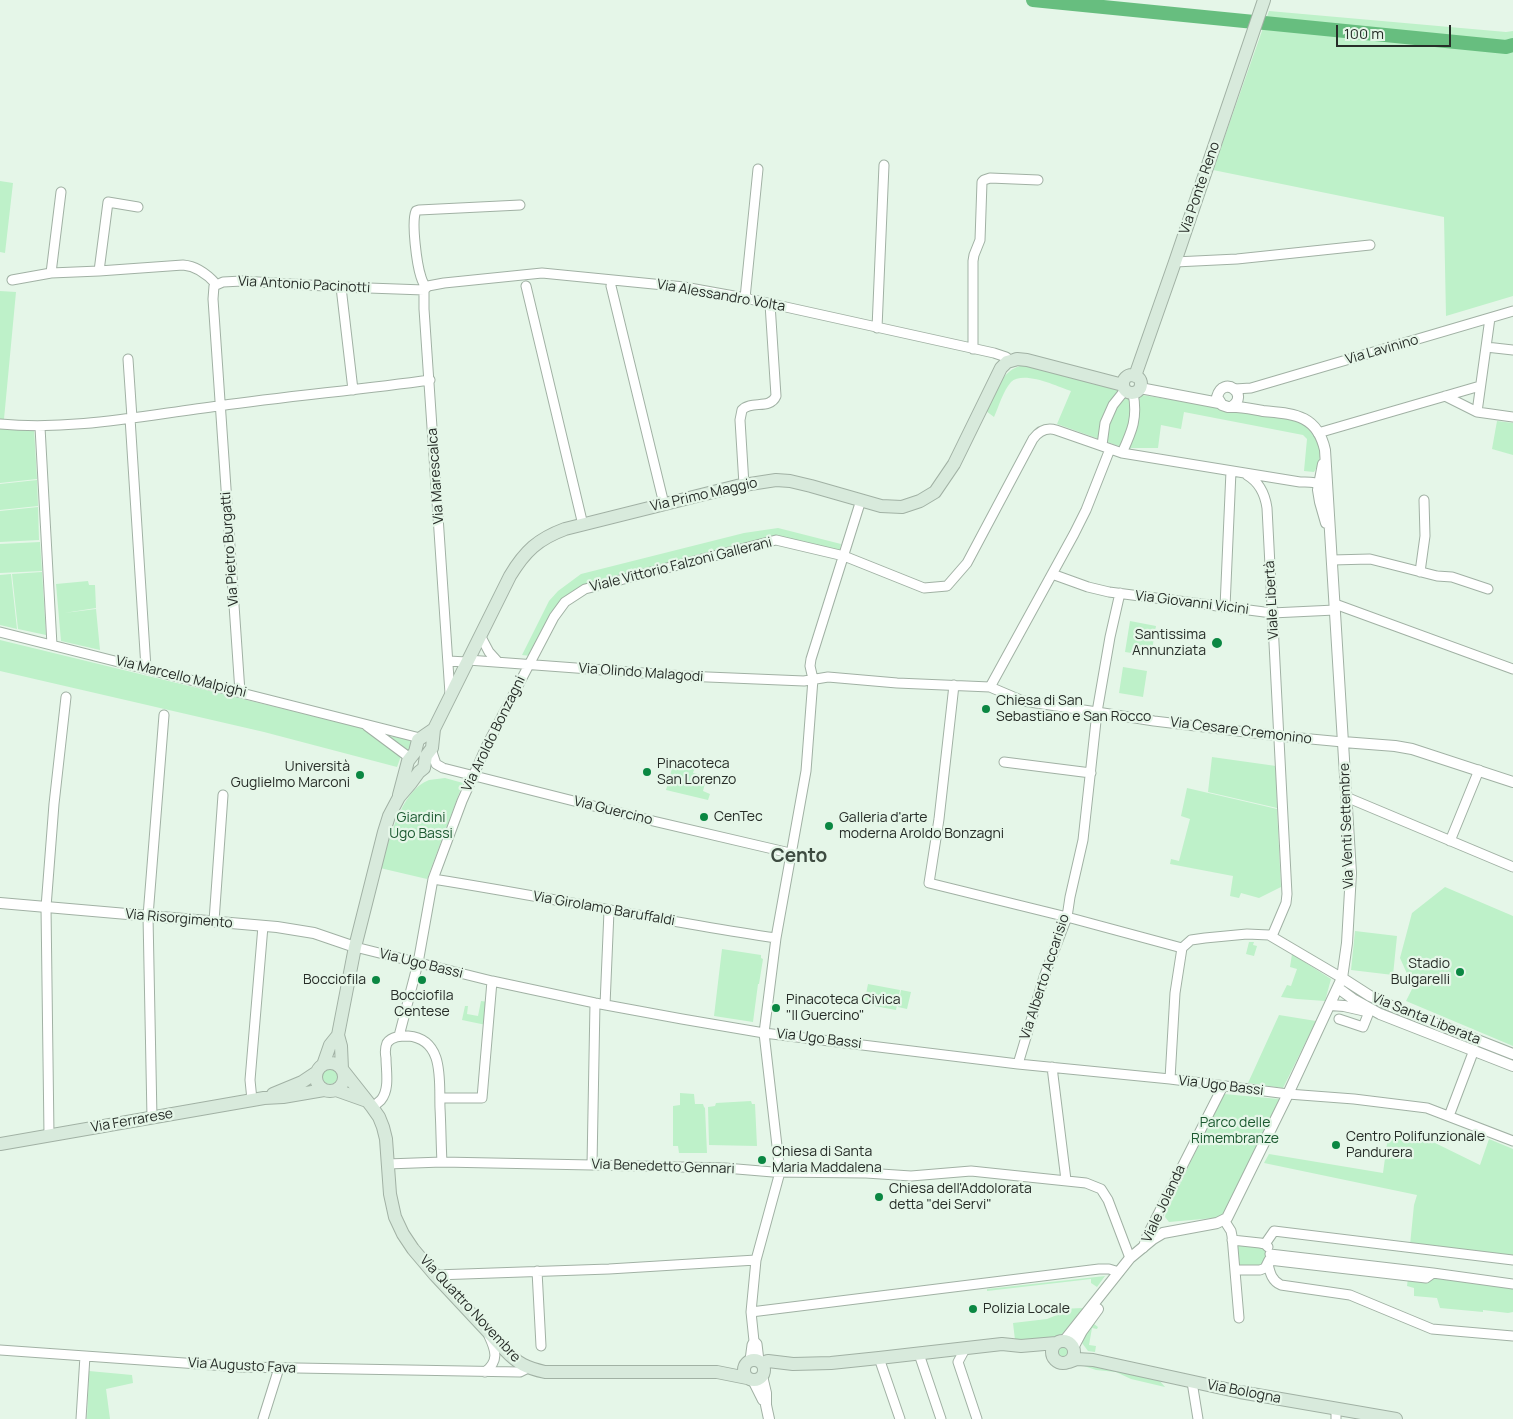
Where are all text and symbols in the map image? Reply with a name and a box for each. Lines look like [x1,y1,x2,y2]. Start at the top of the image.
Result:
scale bar [1338,15,1453,47]
text: 100 m [1344,23,1384,44]
street label: Via Ponte Reno [1176,140,1224,236]
street label: Via Antonio Pacinotti [237,273,371,297]
street label: Via Alessandro Volta [656,276,786,316]
street label: Via Lavinino [1344,332,1420,368]
street label: Via Marescalca [424,427,448,525]
street label: Via Primo Maggio [649,475,759,515]
street label: Via Pietro Burgatti [218,491,242,607]
street label: Viale Vittorio Falzoni Gallerani [588,534,774,596]
street label: Viale Libertà [1262,560,1282,640]
street label: Via Giovanni Vicini [1134,588,1250,618]
place label: Santissima Annunziata [1132,627,1206,660]
marker: Santissima Annunziata [1210,636,1224,650]
street label: Via Marcello Malpighi [114,653,248,701]
street label: Via Olindo Malagodi [578,660,704,686]
street label: Via Aroldo Bonzagni [459,673,529,795]
place label: Chiesa di San Sebastiano e San Rocco [996,693,1151,726]
marker: Chiesa di San Sebastiano e San Rocco [980,703,992,715]
street label: Via Cesare Cremonino [1169,714,1313,748]
place label: Pinacoteca San Lorenzo [657,756,736,789]
place label: Università Guglielmo Marconi [231,759,350,792]
street label: Via Venti Settembre [1336,763,1358,889]
marker: Pinacoteca San Lorenzo [641,766,653,778]
marker: Università Guglielmo Marconi [354,769,366,781]
street label: Via Guercino [572,793,654,829]
place label: CenTec [714,809,763,825]
park label: Giardini Ugo Bassi [389,810,453,842]
place label: Galleria d'arte moderna Aroldo Bonzagni [839,810,1004,842]
marker: CenTec [698,811,710,823]
marker: Galleria d'arte moderna Aroldo Bonzagni [823,820,835,832]
district label: Cento [771,846,827,868]
street label: Via Girolamo Baruffaldi [532,888,676,930]
street label: Via Risorgimento [125,906,233,932]
street label: Via Alberto Accarisio [1017,912,1073,1042]
street label: Via Ugo Bassi [377,946,465,982]
place label: Stadio Bulgarelli [1391,956,1450,989]
marker: Stadio Bulgarelli [1454,966,1466,978]
place label: Bocciofila [303,972,366,988]
marker: Bocciofila [370,974,382,986]
marker: Bocciofila Centese [416,974,428,986]
place label: Bocciofila Centese [391,988,453,1020]
street label: Via Santa Liberata [1369,990,1483,1048]
place label: Pinacoteca Civica "Il Guercino" [786,992,901,1024]
marker: Pinacoteca Civica "Il Guercino" [770,1002,782,1014]
street label: Via Ugo Bassi [776,1025,862,1053]
street label: Via Ugo Bassi [1178,1072,1264,1100]
street label: Via Ferrarese [90,1105,174,1137]
park label: Parco delle Rimembranze [1191,1115,1279,1148]
place label: Centro Polifunzionale Pandurera [1346,1129,1485,1162]
marker: Centro Polifunzionale Pandurera [1330,1139,1342,1151]
place label: Chiesa di Santa Maria Maddalena [772,1144,882,1176]
marker: Chiesa di Santa Maria Maddalena [756,1154,768,1166]
street label: Via Benedetto Gennari [591,1156,735,1178]
street label: Viale Jolanda [1139,1163,1189,1245]
place label: Chiesa dell'Addolorata detta "dei Servi" [889,1181,1032,1214]
marker: Chiesa dell'Addolorata detta "dei Servi" [873,1191,885,1203]
street label: Via Quattro Novembre [416,1252,524,1366]
place label: Polizia Locale [983,1301,1070,1317]
marker: Polizia Locale [967,1303,979,1315]
street label: Via Augusto Fava [187,1355,297,1377]
street label: Via Bologna [1206,1377,1282,1407]

